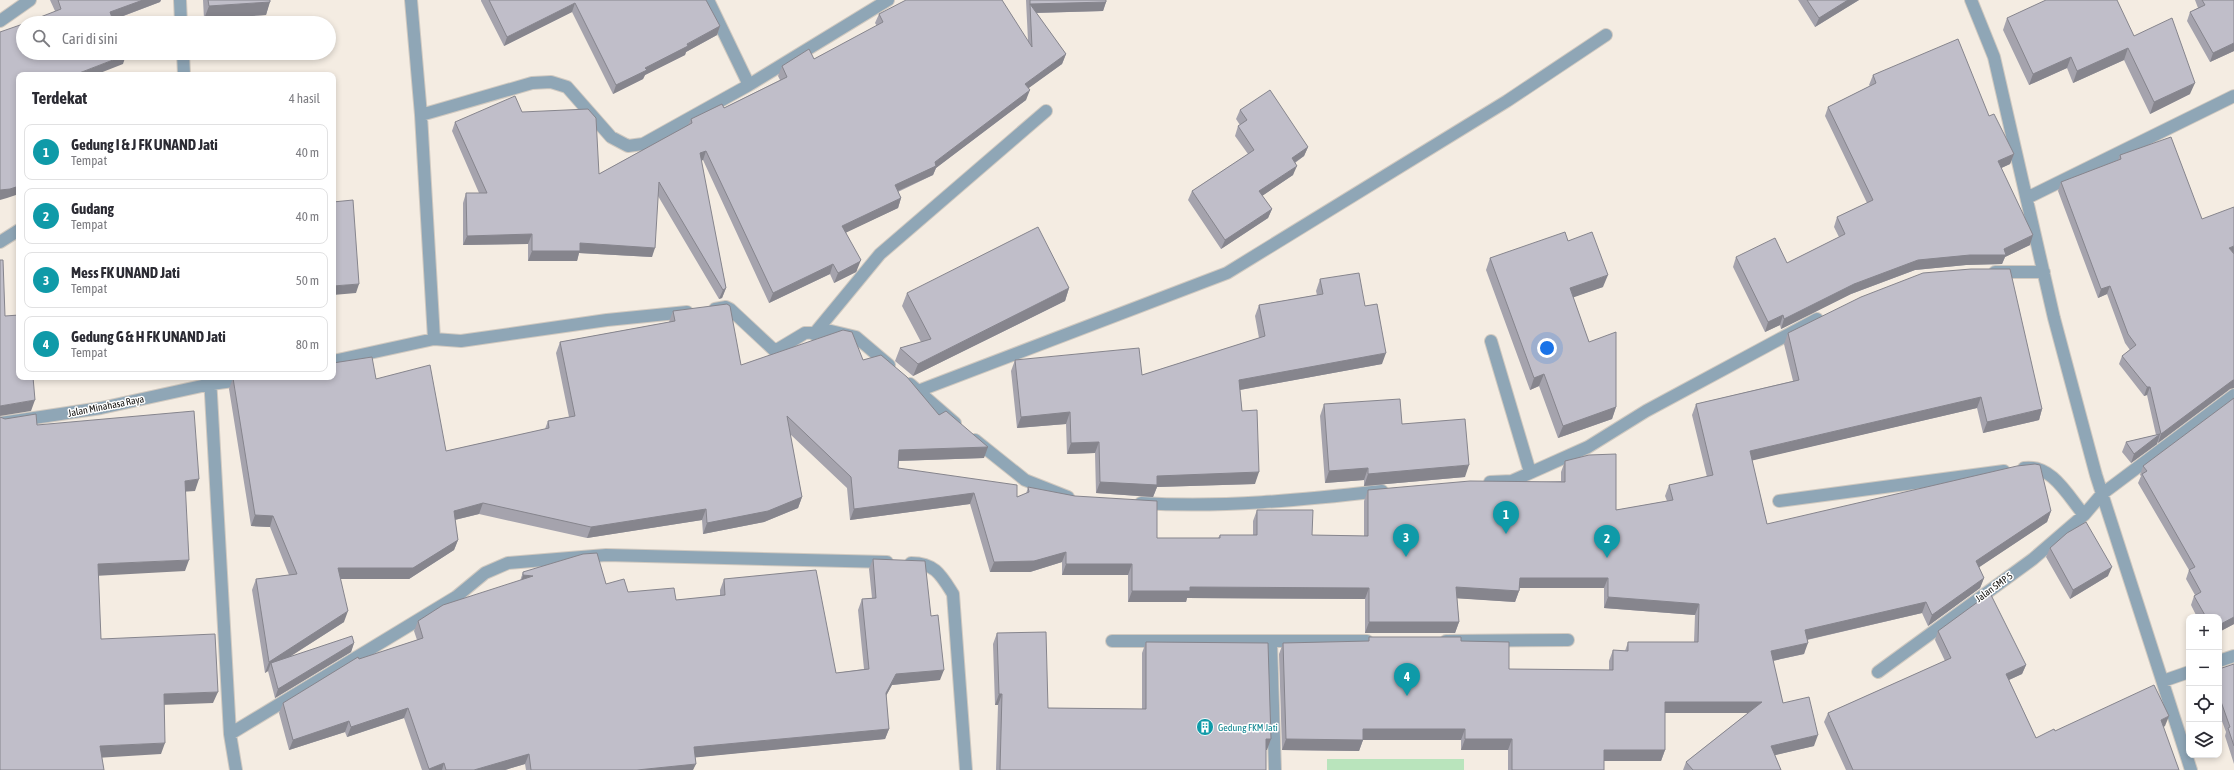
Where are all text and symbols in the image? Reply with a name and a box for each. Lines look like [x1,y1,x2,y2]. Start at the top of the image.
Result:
search box [16,16,336,60]
icon: search [30,27,52,49]
text: Cari di sini [62,30,118,47]
text: Terdekat [32,88,87,108]
text: 4 hasil [289,91,320,106]
text: Gedung I & J FK UNAND Jati [71,136,218,153]
text: 1 [43,145,49,160]
text: 40 m [296,145,319,160]
text: Tempat [71,153,107,168]
text: Gudang [71,200,114,217]
text: 2 [43,209,49,224]
text: 40 m [296,209,319,224]
text: Tempat [71,217,107,232]
text: Mess FK UNAND Jati [71,264,180,281]
text: 3 [43,273,49,288]
text: 50 m [296,273,319,288]
text: Tempat [71,281,107,296]
text: Gedung G & H FK UNAND Jati [71,328,226,345]
text: 4 [43,337,49,352]
text: 80 m [296,337,319,352]
your location [1537,338,1557,358]
text: Tempat [71,345,107,360]
street label: Jalan Minahasa Raya [67,393,145,419]
pin: 1 [1493,501,1519,534]
pin: 3 [1393,524,1419,557]
pin: 2 [1594,525,1620,558]
street label: Jalan SMP 5 [1973,570,2015,604]
map controls [2186,614,2222,758]
button: + [2186,614,2222,650]
button: − [2186,650,2222,686]
pin: 4 [1394,663,1420,696]
button: locate [2186,686,2222,722]
building icon: Gedung FKM Jati [1195,717,1215,737]
place label: Gedung FKM Jati [1218,722,1278,733]
button: layers [2186,722,2222,758]

